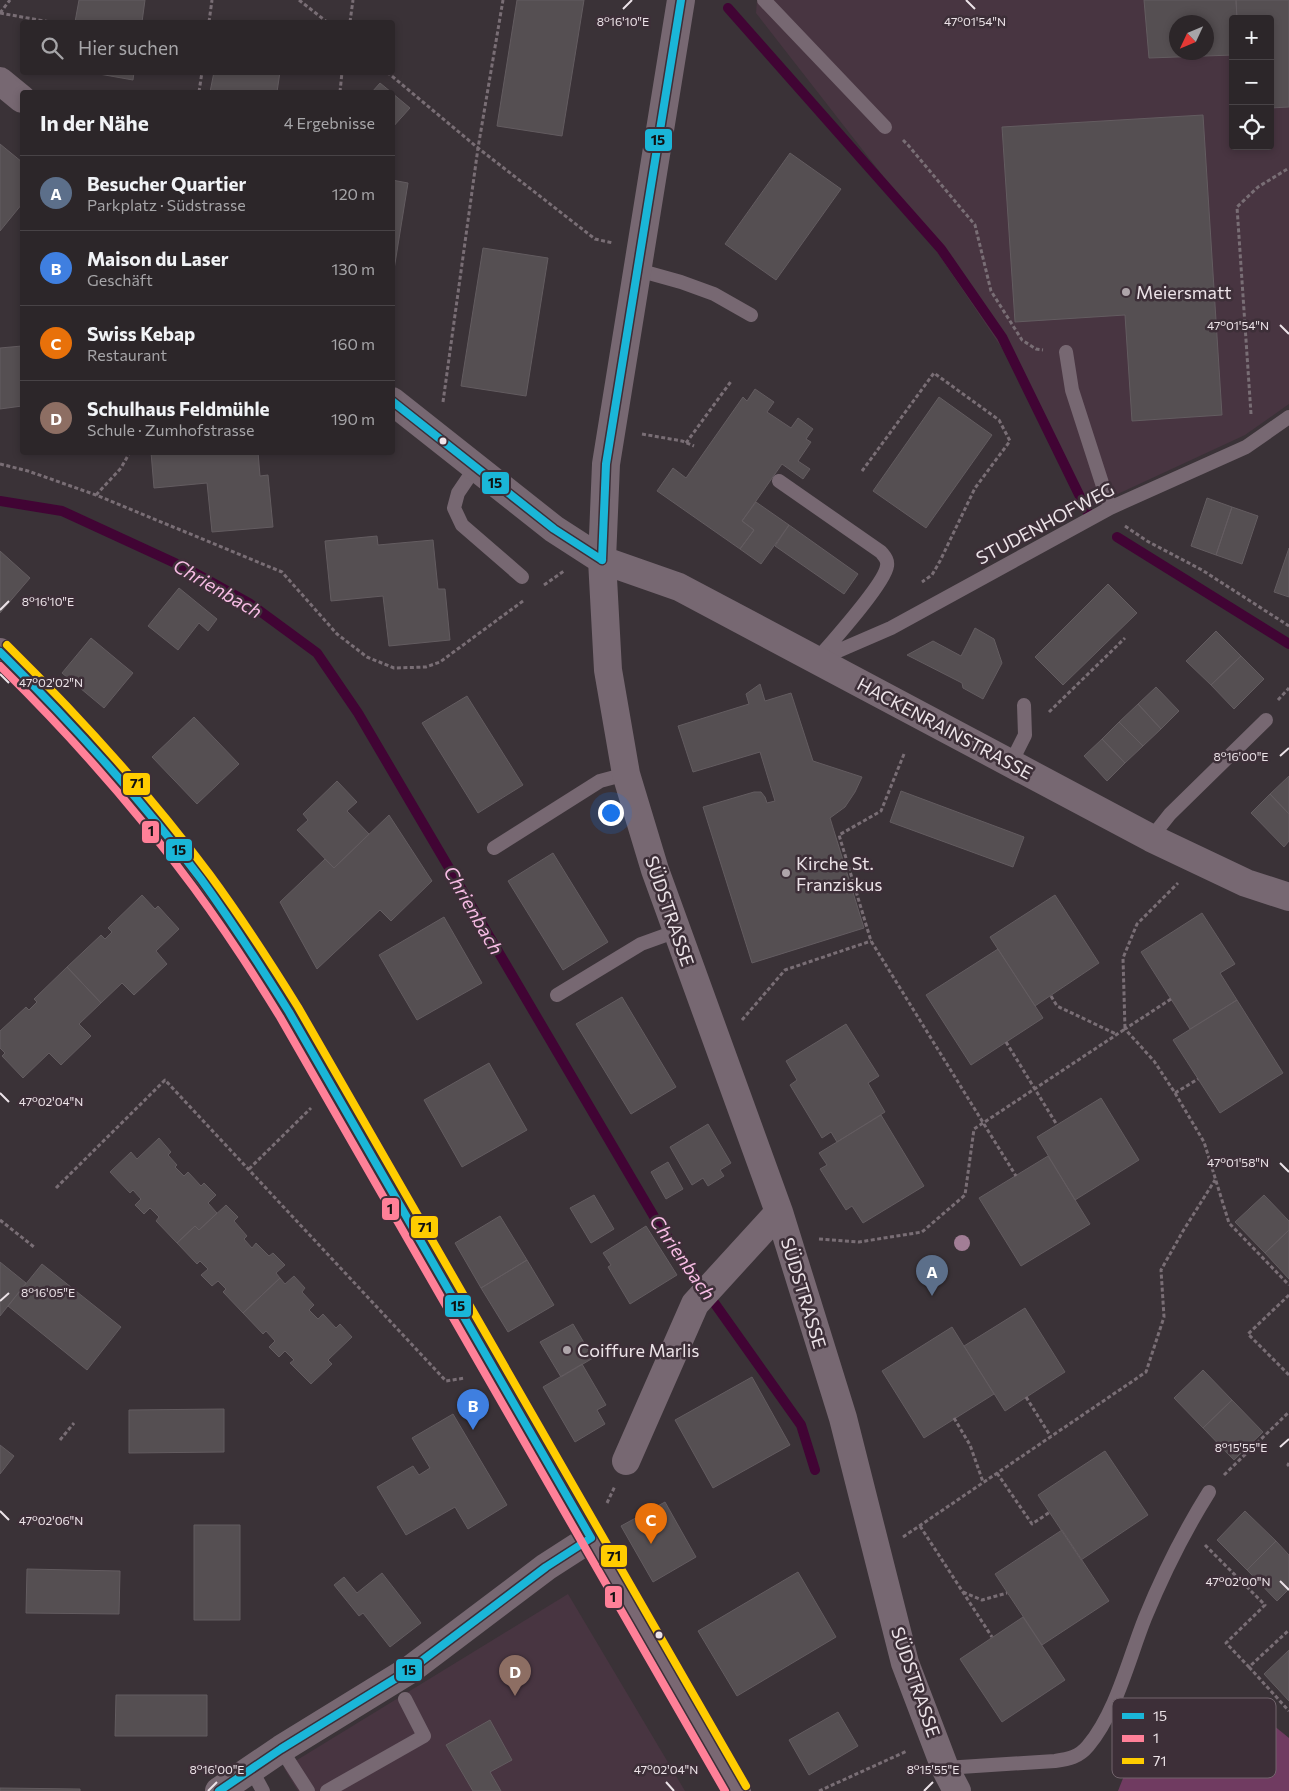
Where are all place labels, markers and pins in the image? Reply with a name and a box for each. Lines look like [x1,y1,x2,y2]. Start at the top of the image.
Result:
place label: Meiersmatt [1136,281,1232,303]
marker: Meiersmatt [1120,286,1132,298]
unlabelled marker [438,436,448,446]
place label: Kirche St. Franziskus [796,852,883,895]
marker: Kirche St. Franziskus [780,867,792,879]
pin: A [916,1255,948,1296]
place label: Coiffure Marlis [577,1339,699,1361]
marker: Coiffure Marlis [561,1344,573,1356]
pin: B [457,1389,489,1430]
pin: C [635,1503,667,1544]
unlabelled marker [654,1630,664,1640]
pin: D [499,1655,531,1696]

